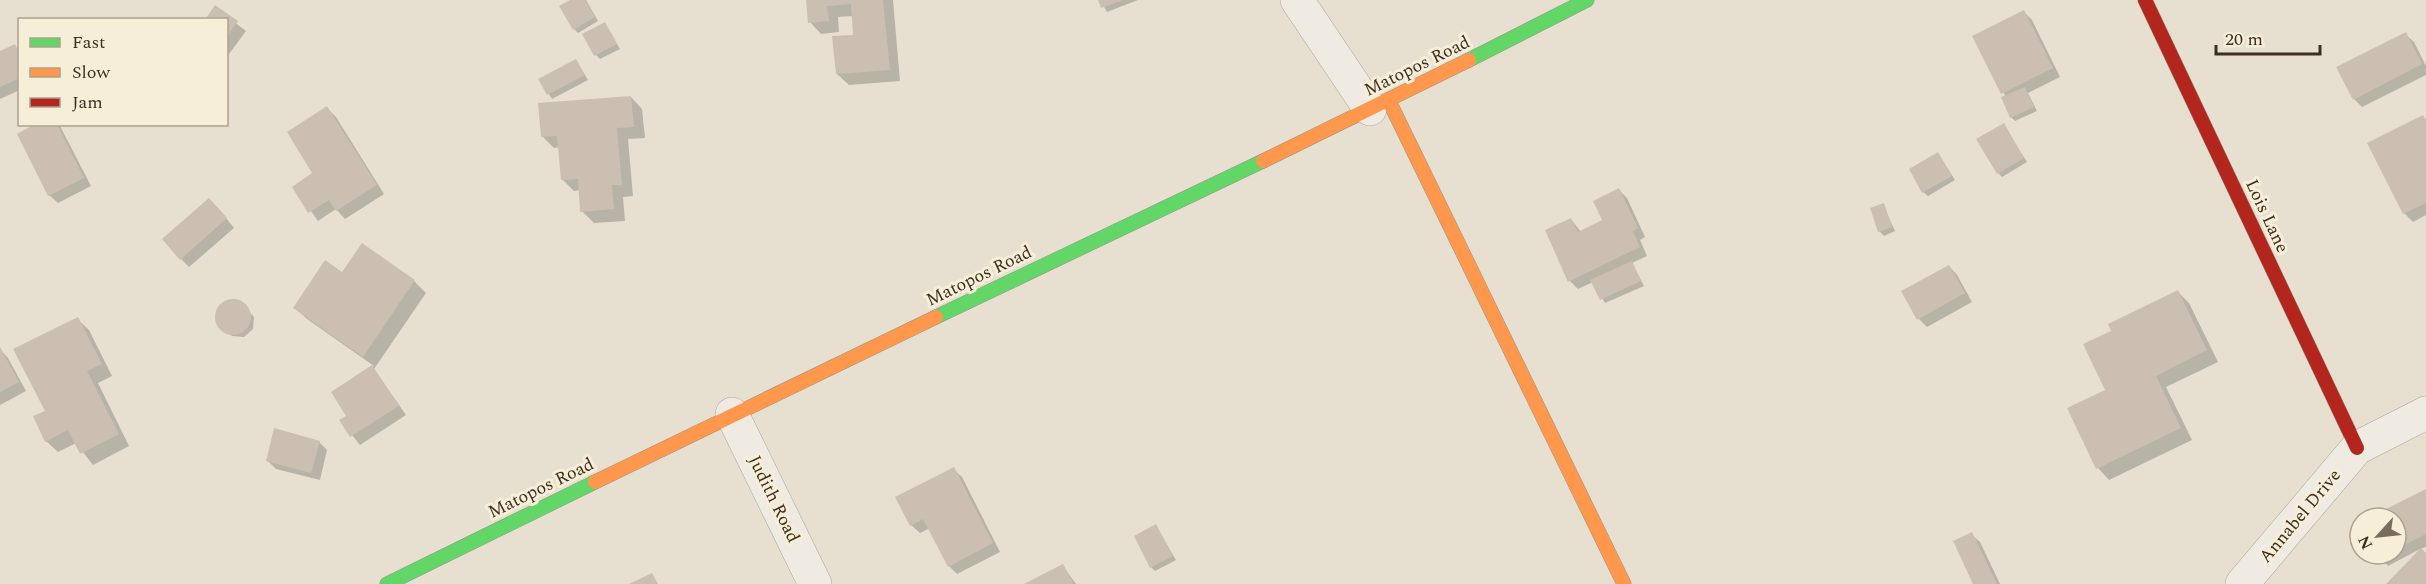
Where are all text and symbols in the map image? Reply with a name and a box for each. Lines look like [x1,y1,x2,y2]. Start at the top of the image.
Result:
legend [18,18,228,126]
scale bar [2216,18,2320,56]
text: 20 m [2225,26,2263,53]
text: Fast [72,29,105,56]
street label: Matopos Road [1359,29,1475,103]
text: Slow [72,59,111,86]
text: Jam [72,89,103,116]
street label: Lois Lane [2238,175,2296,257]
street label: Matopos Road [921,239,1037,313]
street label: Matopos Road [483,451,599,525]
street label: Judith Road [741,451,807,547]
street label: Annabel Drive [2252,463,2348,569]
north arrow [2348,506,2408,566]
text: N [2352,531,2379,554]

